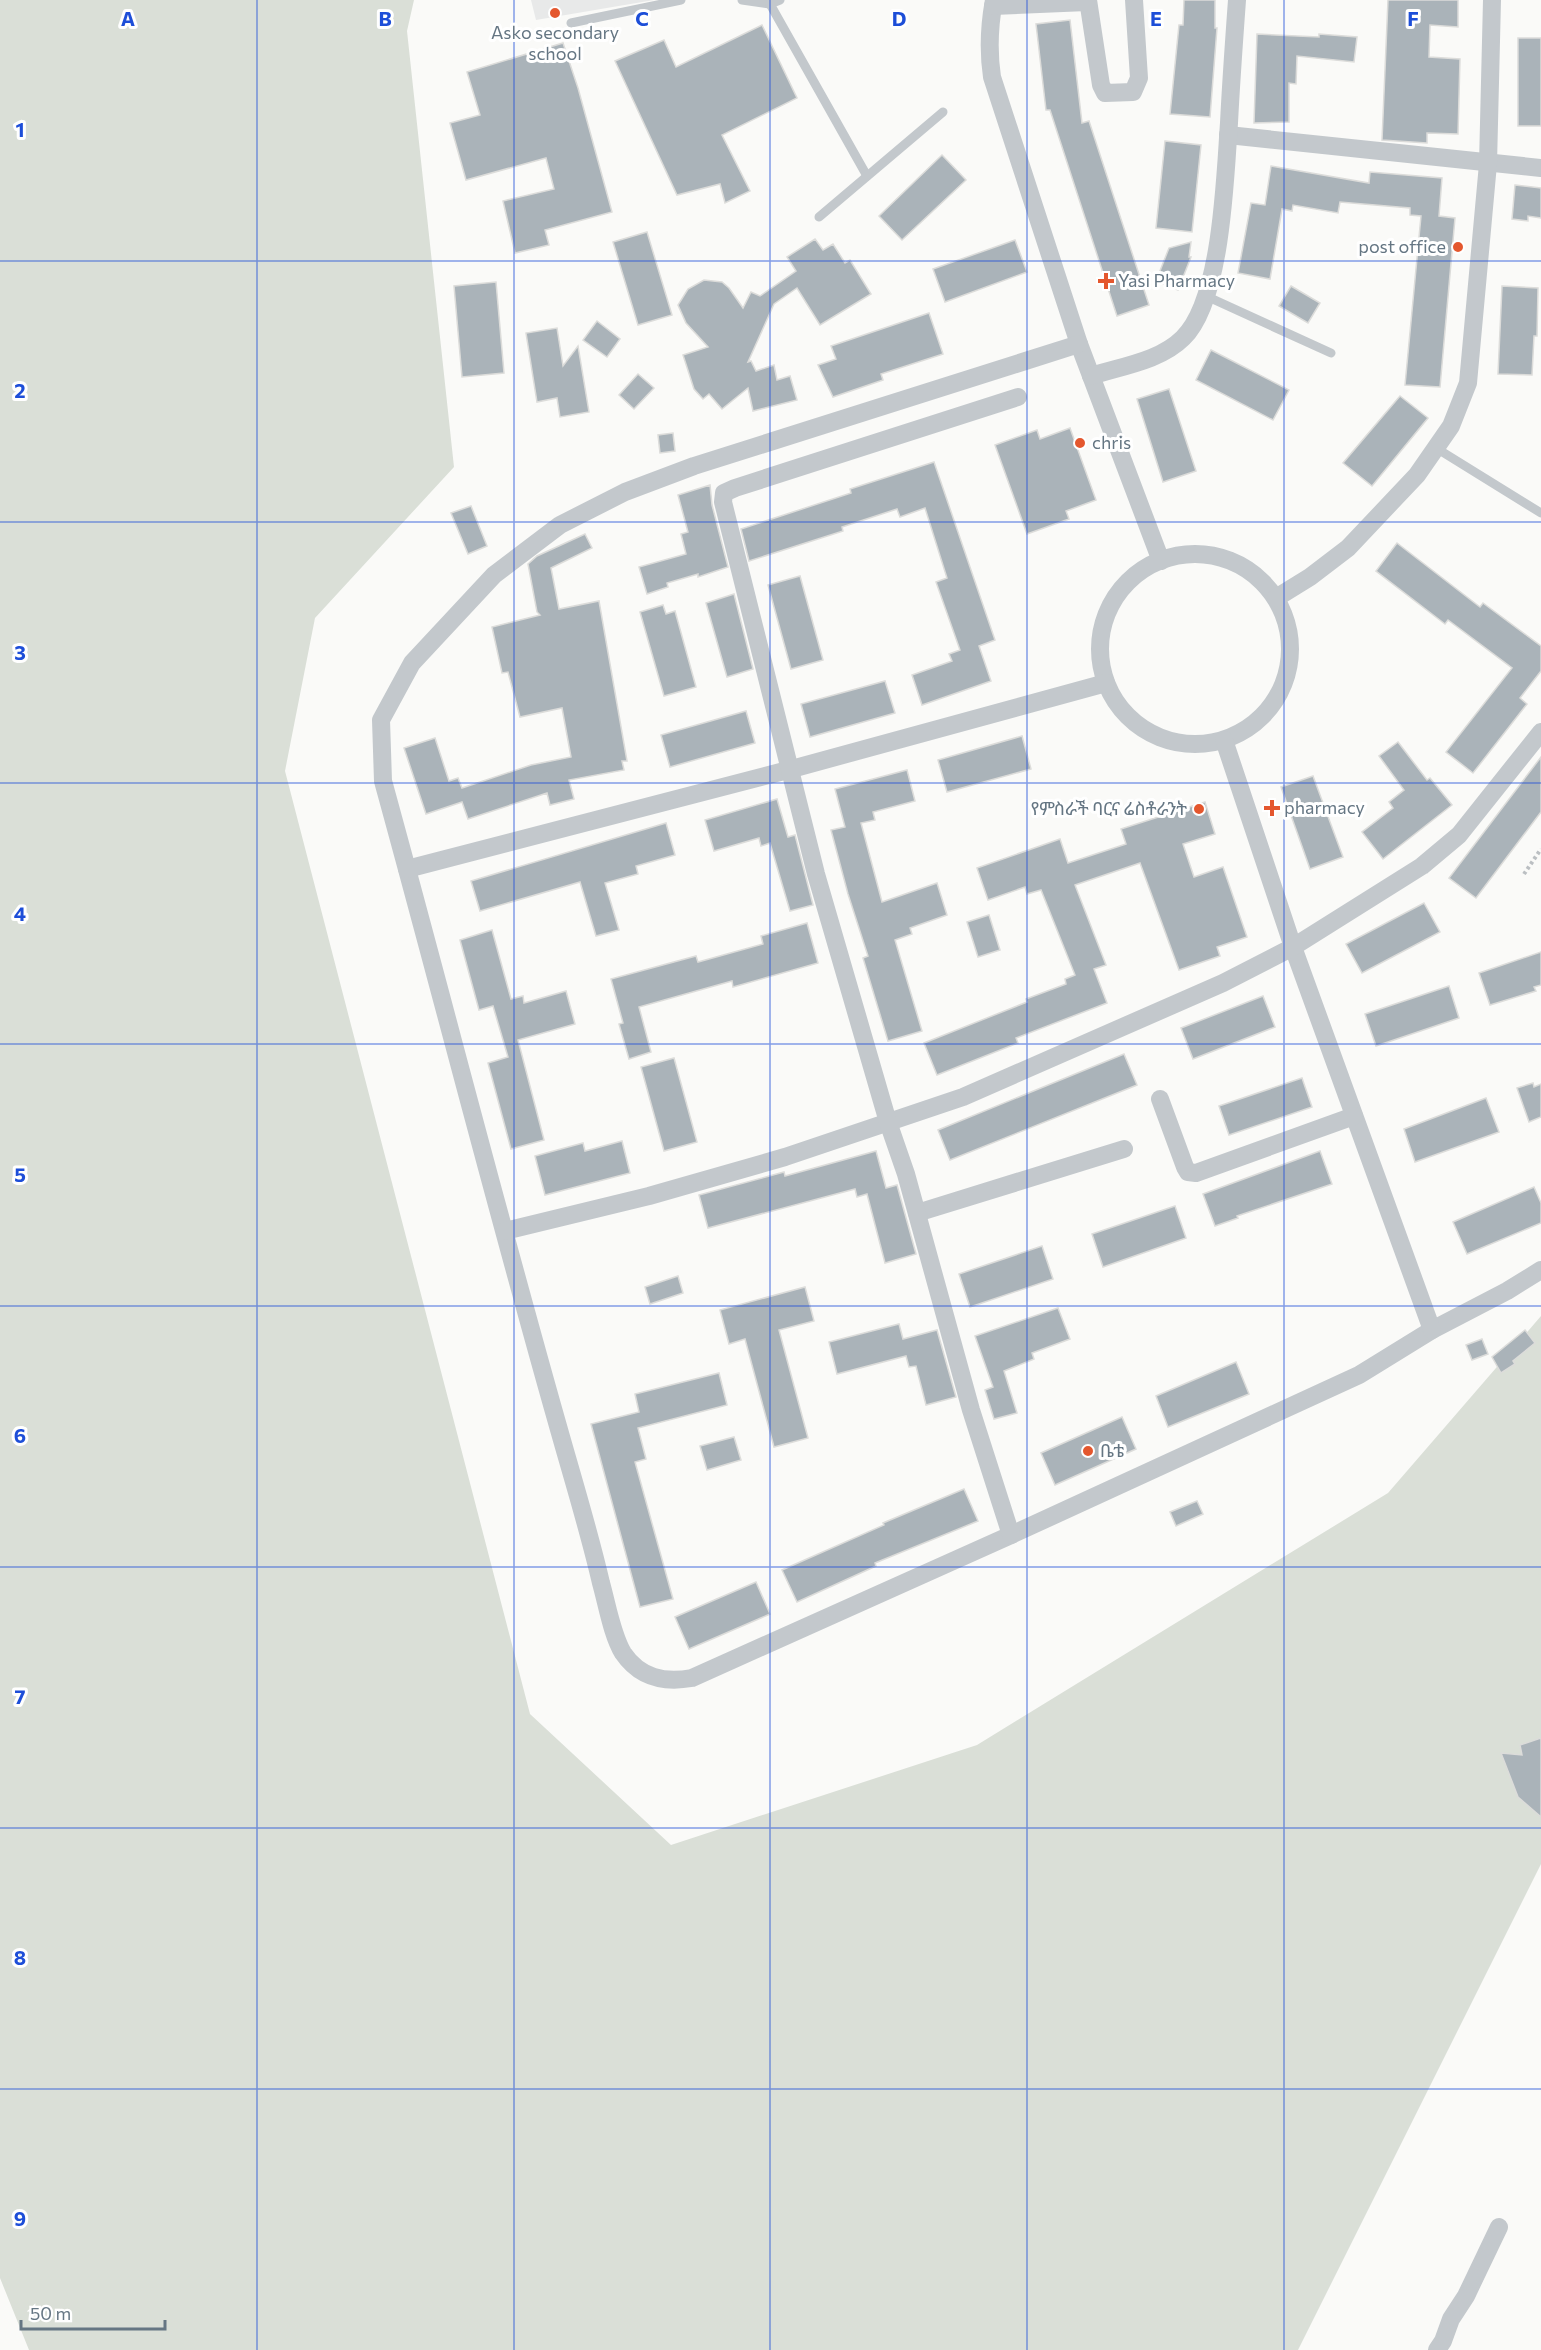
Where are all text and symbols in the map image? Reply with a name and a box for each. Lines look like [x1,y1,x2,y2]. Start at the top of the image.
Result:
text: A [121,6,135,30]
text: B [378,6,392,30]
marker: Asko secondary school [548,6,562,20]
text: C [635,6,649,30]
text: D [892,6,906,30]
text: E [1150,6,1162,30]
text: F [1407,6,1419,30]
place label: Asko secondary school [491,21,619,64]
text: 1 [15,117,25,141]
place label: post office [1358,235,1446,257]
marker: post office [1451,240,1465,254]
place label: Yasi Pharmacy [1118,269,1235,291]
marker: Yasi Pharmacy [1099,274,1113,288]
text: 2 [14,378,26,402]
place label: chris [1092,431,1131,453]
marker: chris [1073,436,1087,450]
text: 3 [14,640,26,664]
place label: pharmacy [1284,796,1365,818]
place label: የምስራች ባርና ሬስቶራንት [1031,797,1187,819]
marker: pharmacy [1265,801,1279,815]
marker: የምስራች ባርና ሬስቶራንት [1192,802,1206,816]
text: 4 [14,901,26,925]
text: 5 [14,1162,26,1186]
text: 6 [14,1423,26,1447]
place label: ቤቴ [1100,1439,1124,1461]
marker: ቤቴ [1081,1444,1095,1458]
text: 7 [15,1684,26,1708]
text: 8 [14,1945,26,1969]
text: 9 [14,2206,26,2230]
scale bar [21,2293,165,2331]
text: 50 m [30,2302,71,2324]

